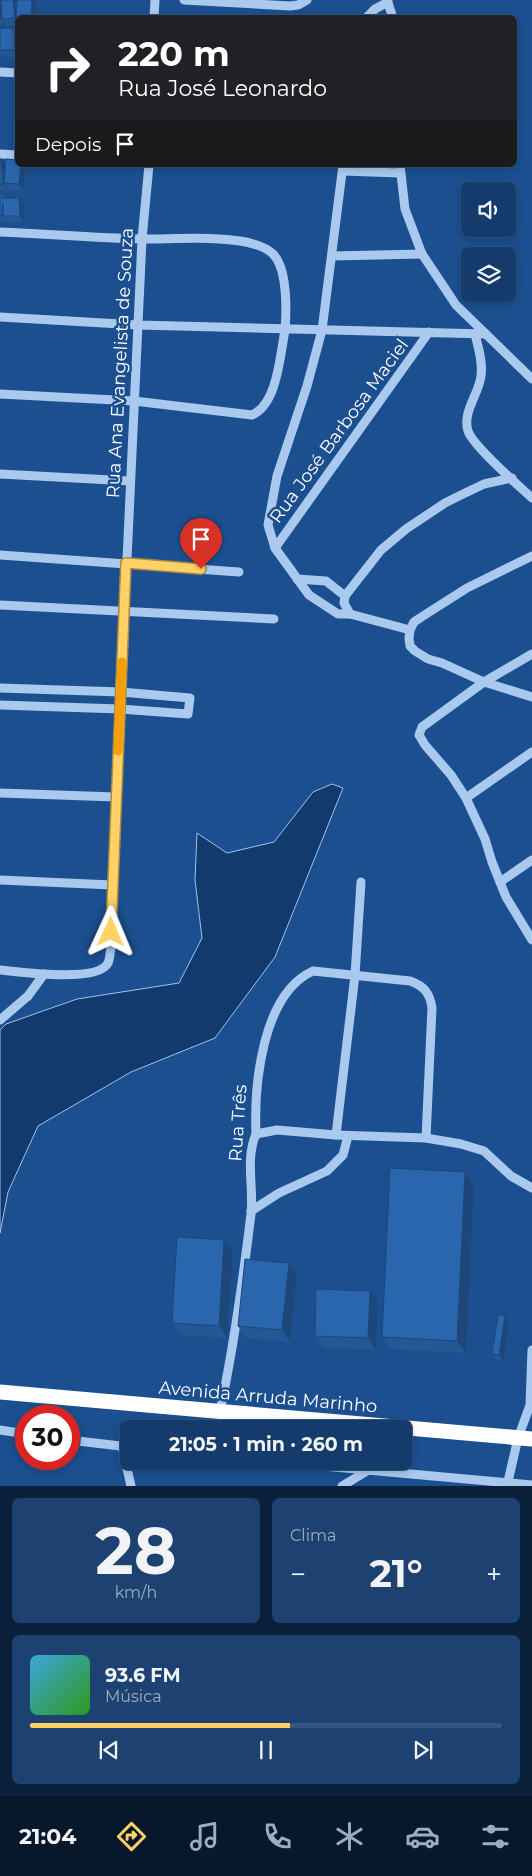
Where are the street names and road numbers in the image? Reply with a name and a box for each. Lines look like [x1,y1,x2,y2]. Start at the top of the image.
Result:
street label: Rua Ana Evangelista de Souza [102,227,138,499]
street label: Rua José Barbosa Maciel [265,335,413,527]
street label: Rua Três [224,1084,252,1162]
street label: Avenida Arruda Marinho [158,1376,378,1418]

